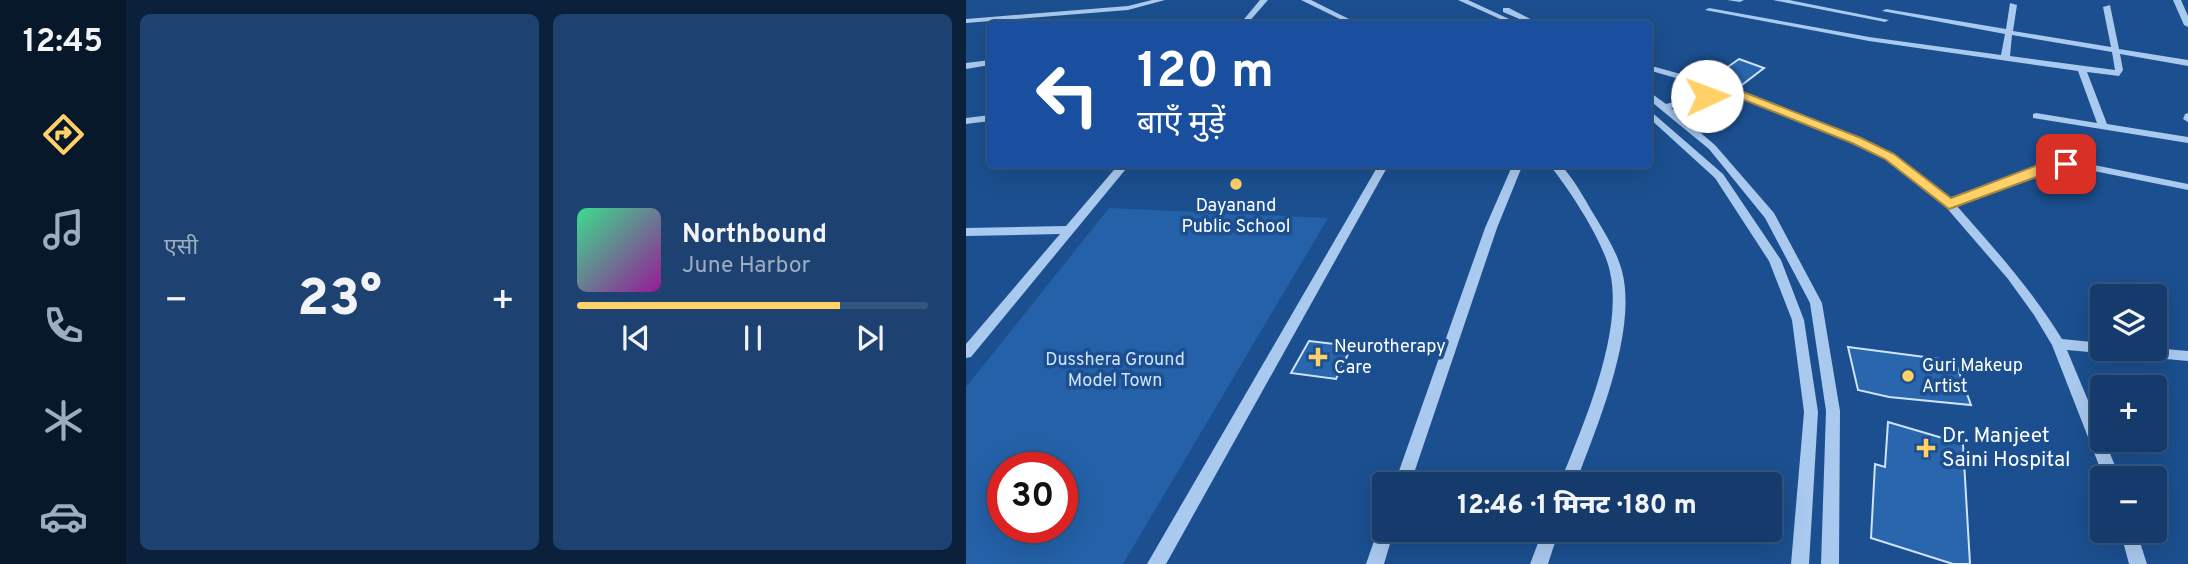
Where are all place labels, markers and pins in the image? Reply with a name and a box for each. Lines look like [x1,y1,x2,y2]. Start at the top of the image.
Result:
pin [2036,134,2096,194]
marker: Dayanand Public School [1228,176,1244,192]
place label: Dayanand Public School [1182,195,1290,239]
place label: Neurotherapy Care [1334,336,1446,380]
marker: Neurotherapy Care [1308,347,1328,367]
place label: Guri Makeup Artist [1922,355,2023,399]
marker: Guri Makeup Artist [1900,368,1916,384]
place label: Dr. Manjeet Saini Hospital [1942,423,2071,474]
marker: Dr. Manjeet Saini Hospital [1916,438,1936,458]

